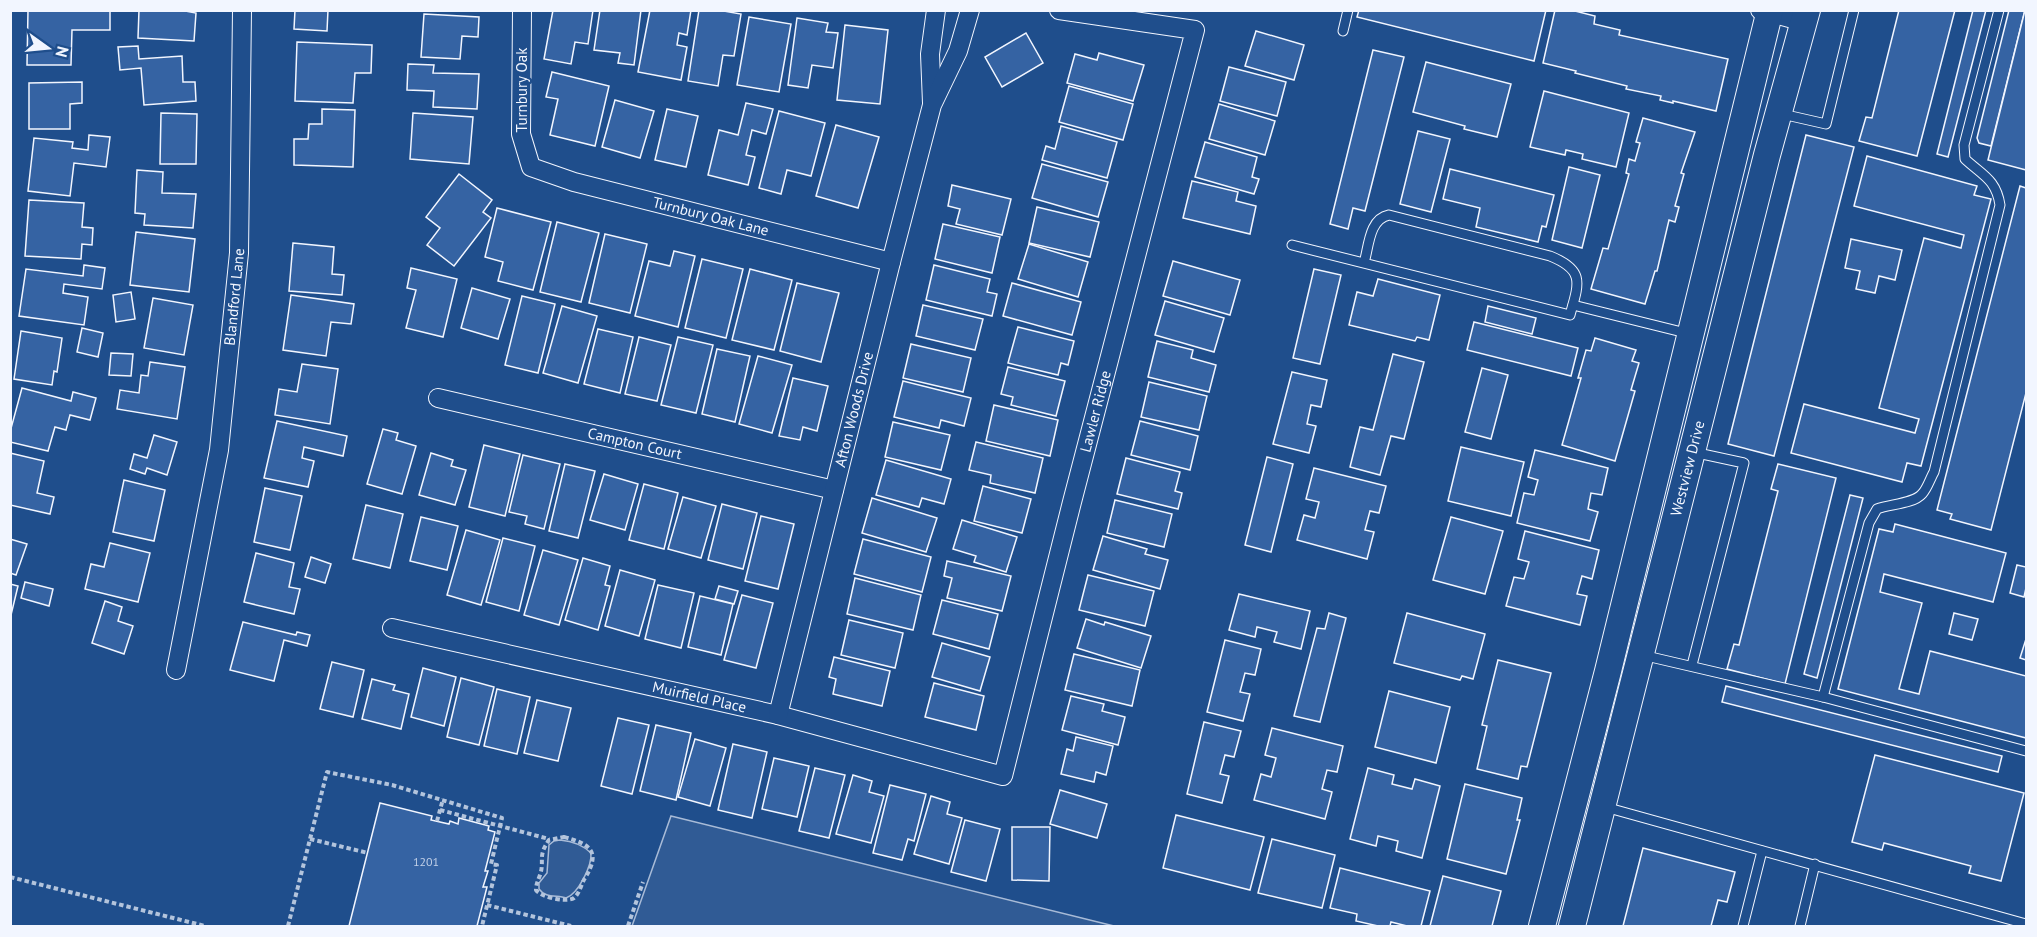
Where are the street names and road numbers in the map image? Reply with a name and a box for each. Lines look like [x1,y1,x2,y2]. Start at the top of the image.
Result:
street label: Turnbury Oak [512,47,531,132]
street label: Turnbury Oak Lane [651,192,771,240]
street label: Blandford Lane [220,248,248,346]
street label: Afton Woods Drive [830,350,877,469]
street label: Lawler Ridge [1075,368,1115,454]
street label: Westview Drive [1666,418,1708,518]
street label: Campton Court [586,423,684,463]
street label: Muirfield Place [651,677,748,717]

